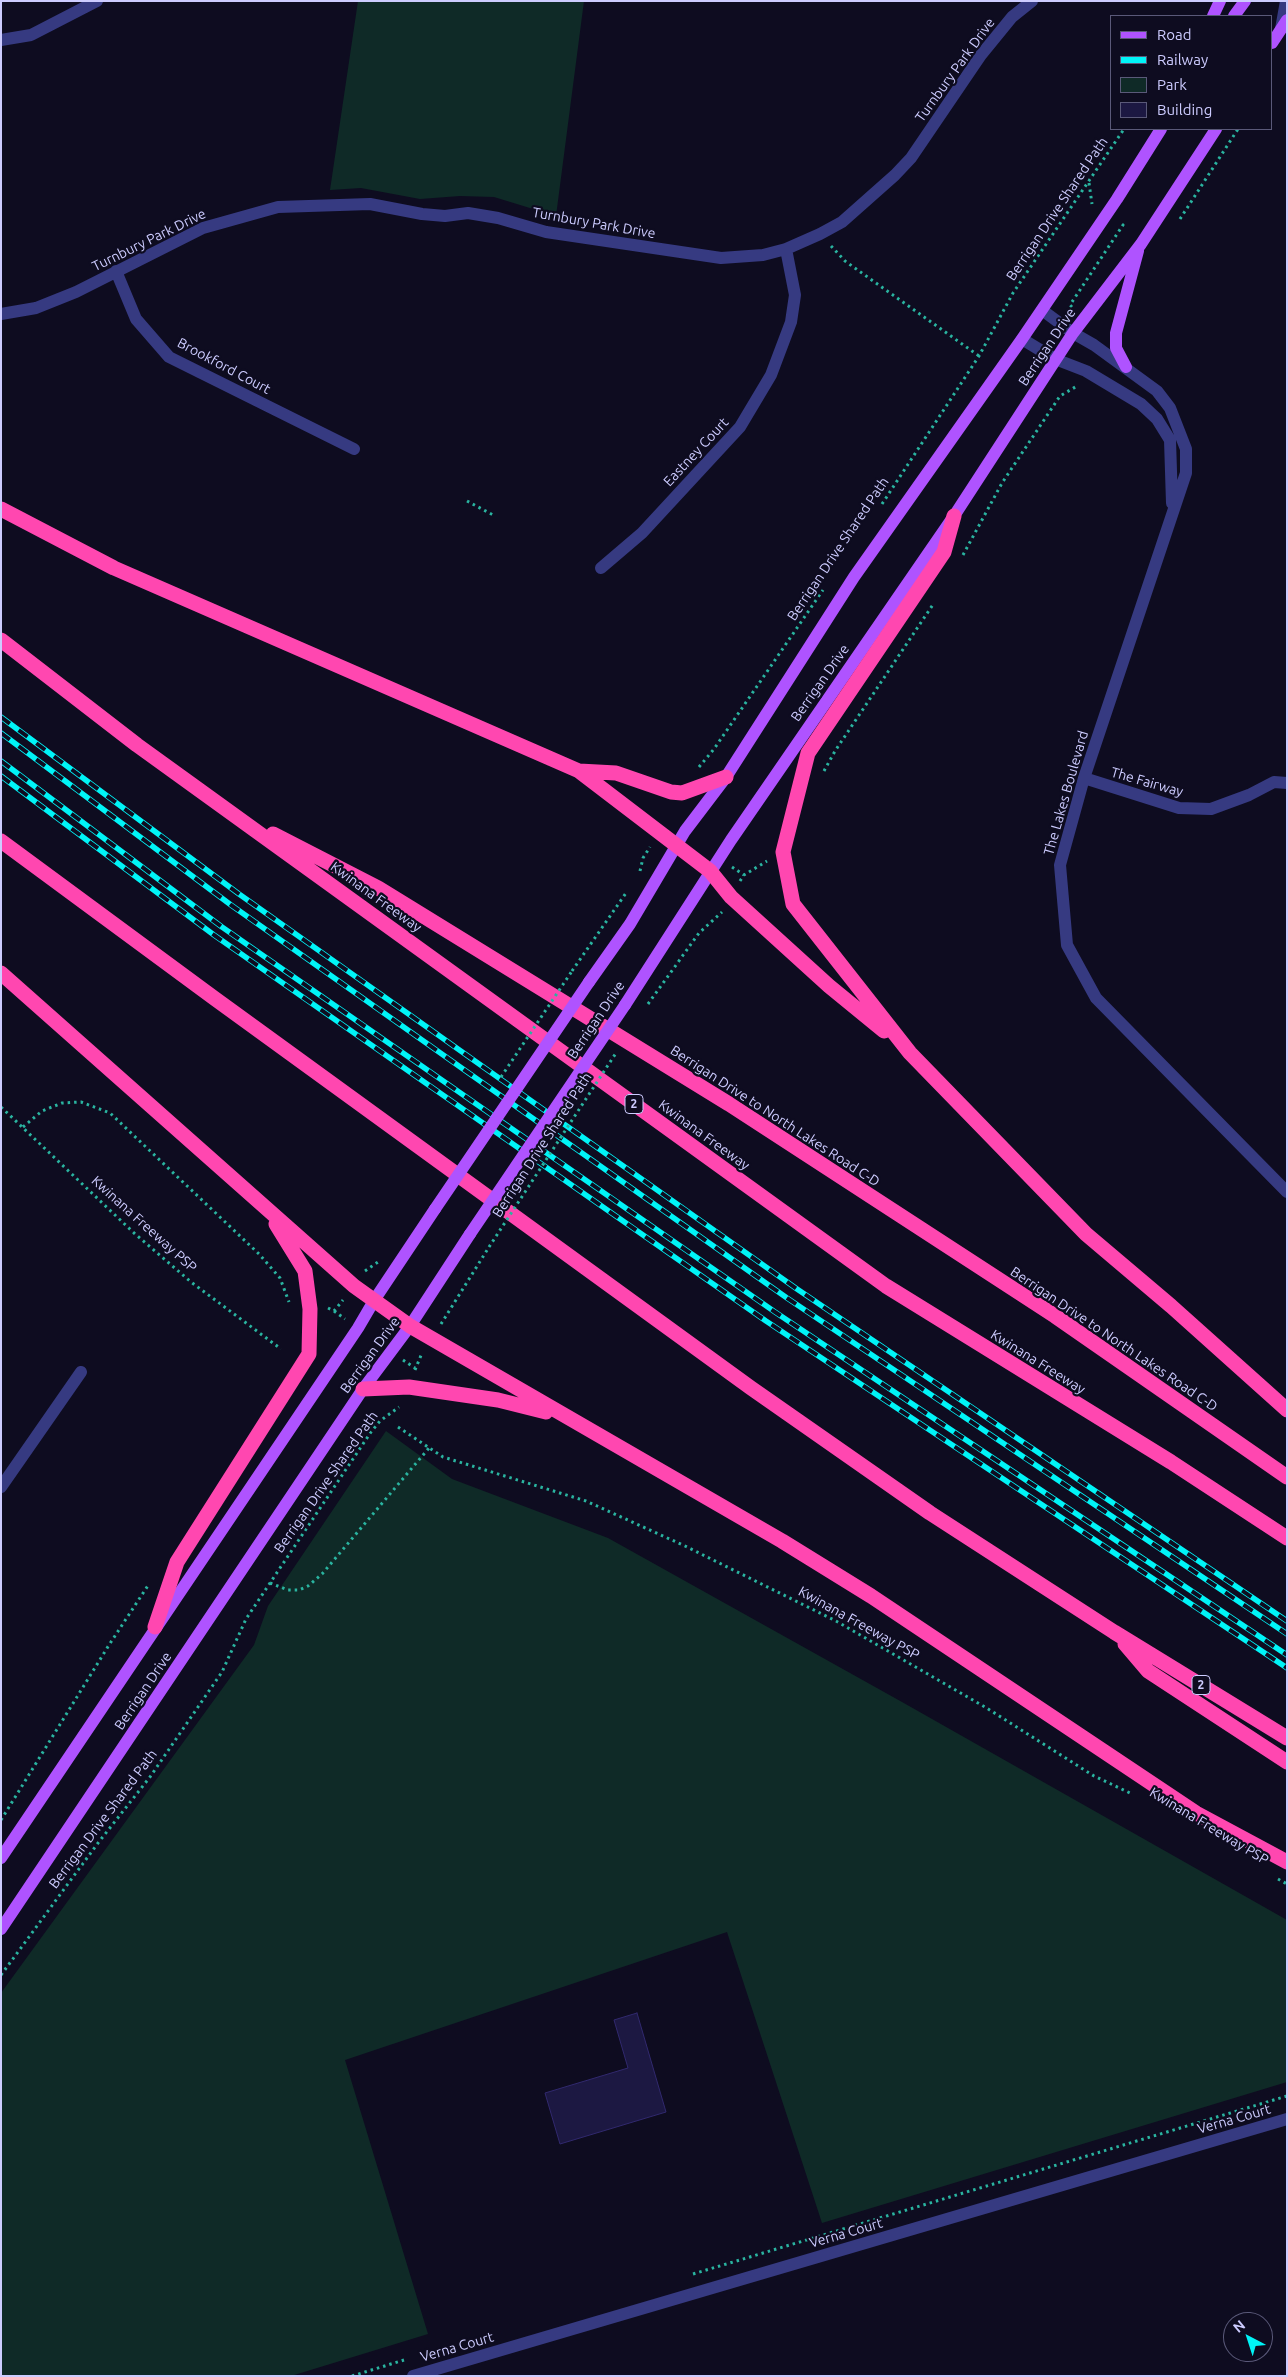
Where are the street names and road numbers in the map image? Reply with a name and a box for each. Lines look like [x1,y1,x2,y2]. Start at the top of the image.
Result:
street label: Turnbury Park Drive [912,15,998,125]
street label: Berrigan Drive Shared Path [1003,134,1111,284]
street label: Turnbury Park Drive [531,204,657,242]
street label: Turnbury Park Drive [89,205,209,275]
street label: Berrigan Drive [1015,305,1079,389]
street label: Brookford Court [174,334,274,398]
street label: Eastney Court [660,414,732,490]
street label: Berrigan Drive Shared Path [784,474,892,624]
street label: Berrigan Drive [787,641,853,725]
street label: The Lakes Boulevard [1040,729,1092,857]
street label: The Fairway [1109,764,1185,800]
street label: Kwinana Freeway [327,858,425,936]
street label: Berrigan Drive [564,978,628,1062]
street label: Berrigan Drive to North Lakes Road C-D [667,1042,883,1190]
street label: Berrigan Drive Shared Path [489,1069,595,1221]
road number: 2 [625,1094,643,1114]
street label: Kwinana Freeway [655,1096,753,1174]
street label: Kwinana Freeway PSP [88,1172,200,1276]
street label: Berrigan Drive to North Lakes Road C-D [1007,1263,1221,1415]
street label: Berrigan Drive [337,1314,403,1396]
street label: Kwinana Freeway [988,1326,1088,1398]
street label: Berrigan Drive Shared Path [271,1408,381,1556]
street label: Kwinana Freeway PSP [796,1583,922,1663]
street label: Berrigan Drive [111,1649,175,1733]
road number: 2 [1192,1676,1210,1694]
street label: Berrigan Drive Shared Path [45,1746,161,1892]
street label: Kwinana Freeway PSP [1146,1784,1272,1868]
street label: Verna Court [1195,2101,1273,2137]
street label: Verna Court [807,2215,885,2251]
street label: Verna Court [418,2329,496,2365]

